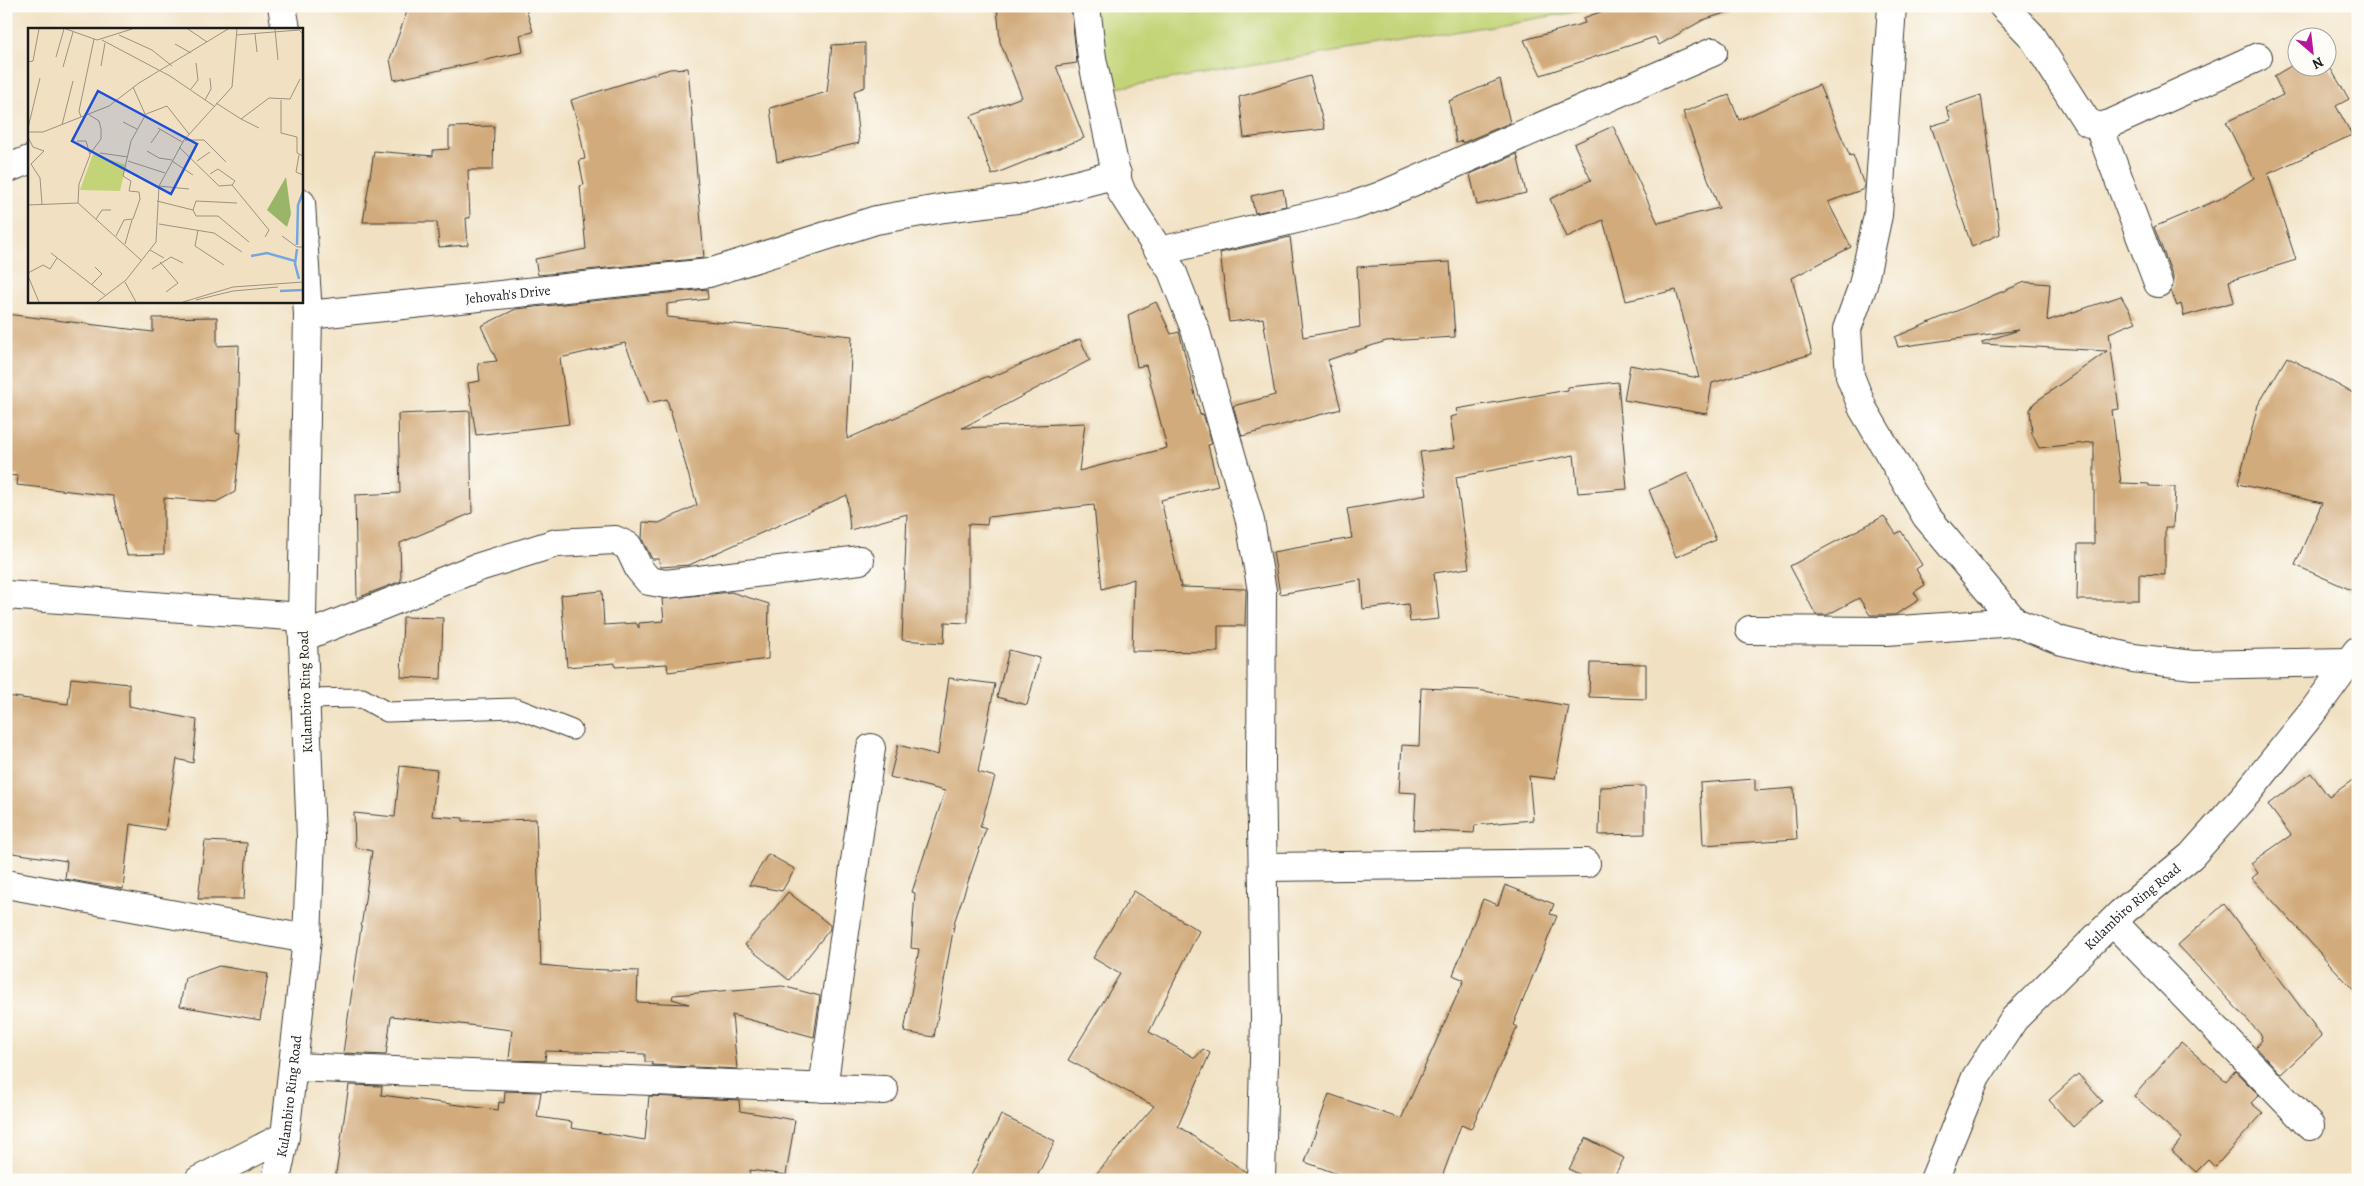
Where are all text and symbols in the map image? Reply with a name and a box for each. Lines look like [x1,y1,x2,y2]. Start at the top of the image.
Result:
inset map [28,28,302,302]
north arrow [2286,28,2336,78]
text: N [2309,52,2327,74]
street label: Jehovah's Drive [464,281,552,308]
street label: Kulambiro Ring Road [294,630,317,754]
street label: Kulambiro Ring Road [2080,859,2185,954]
street label: Kulambiro Ring Road [272,1034,306,1159]

